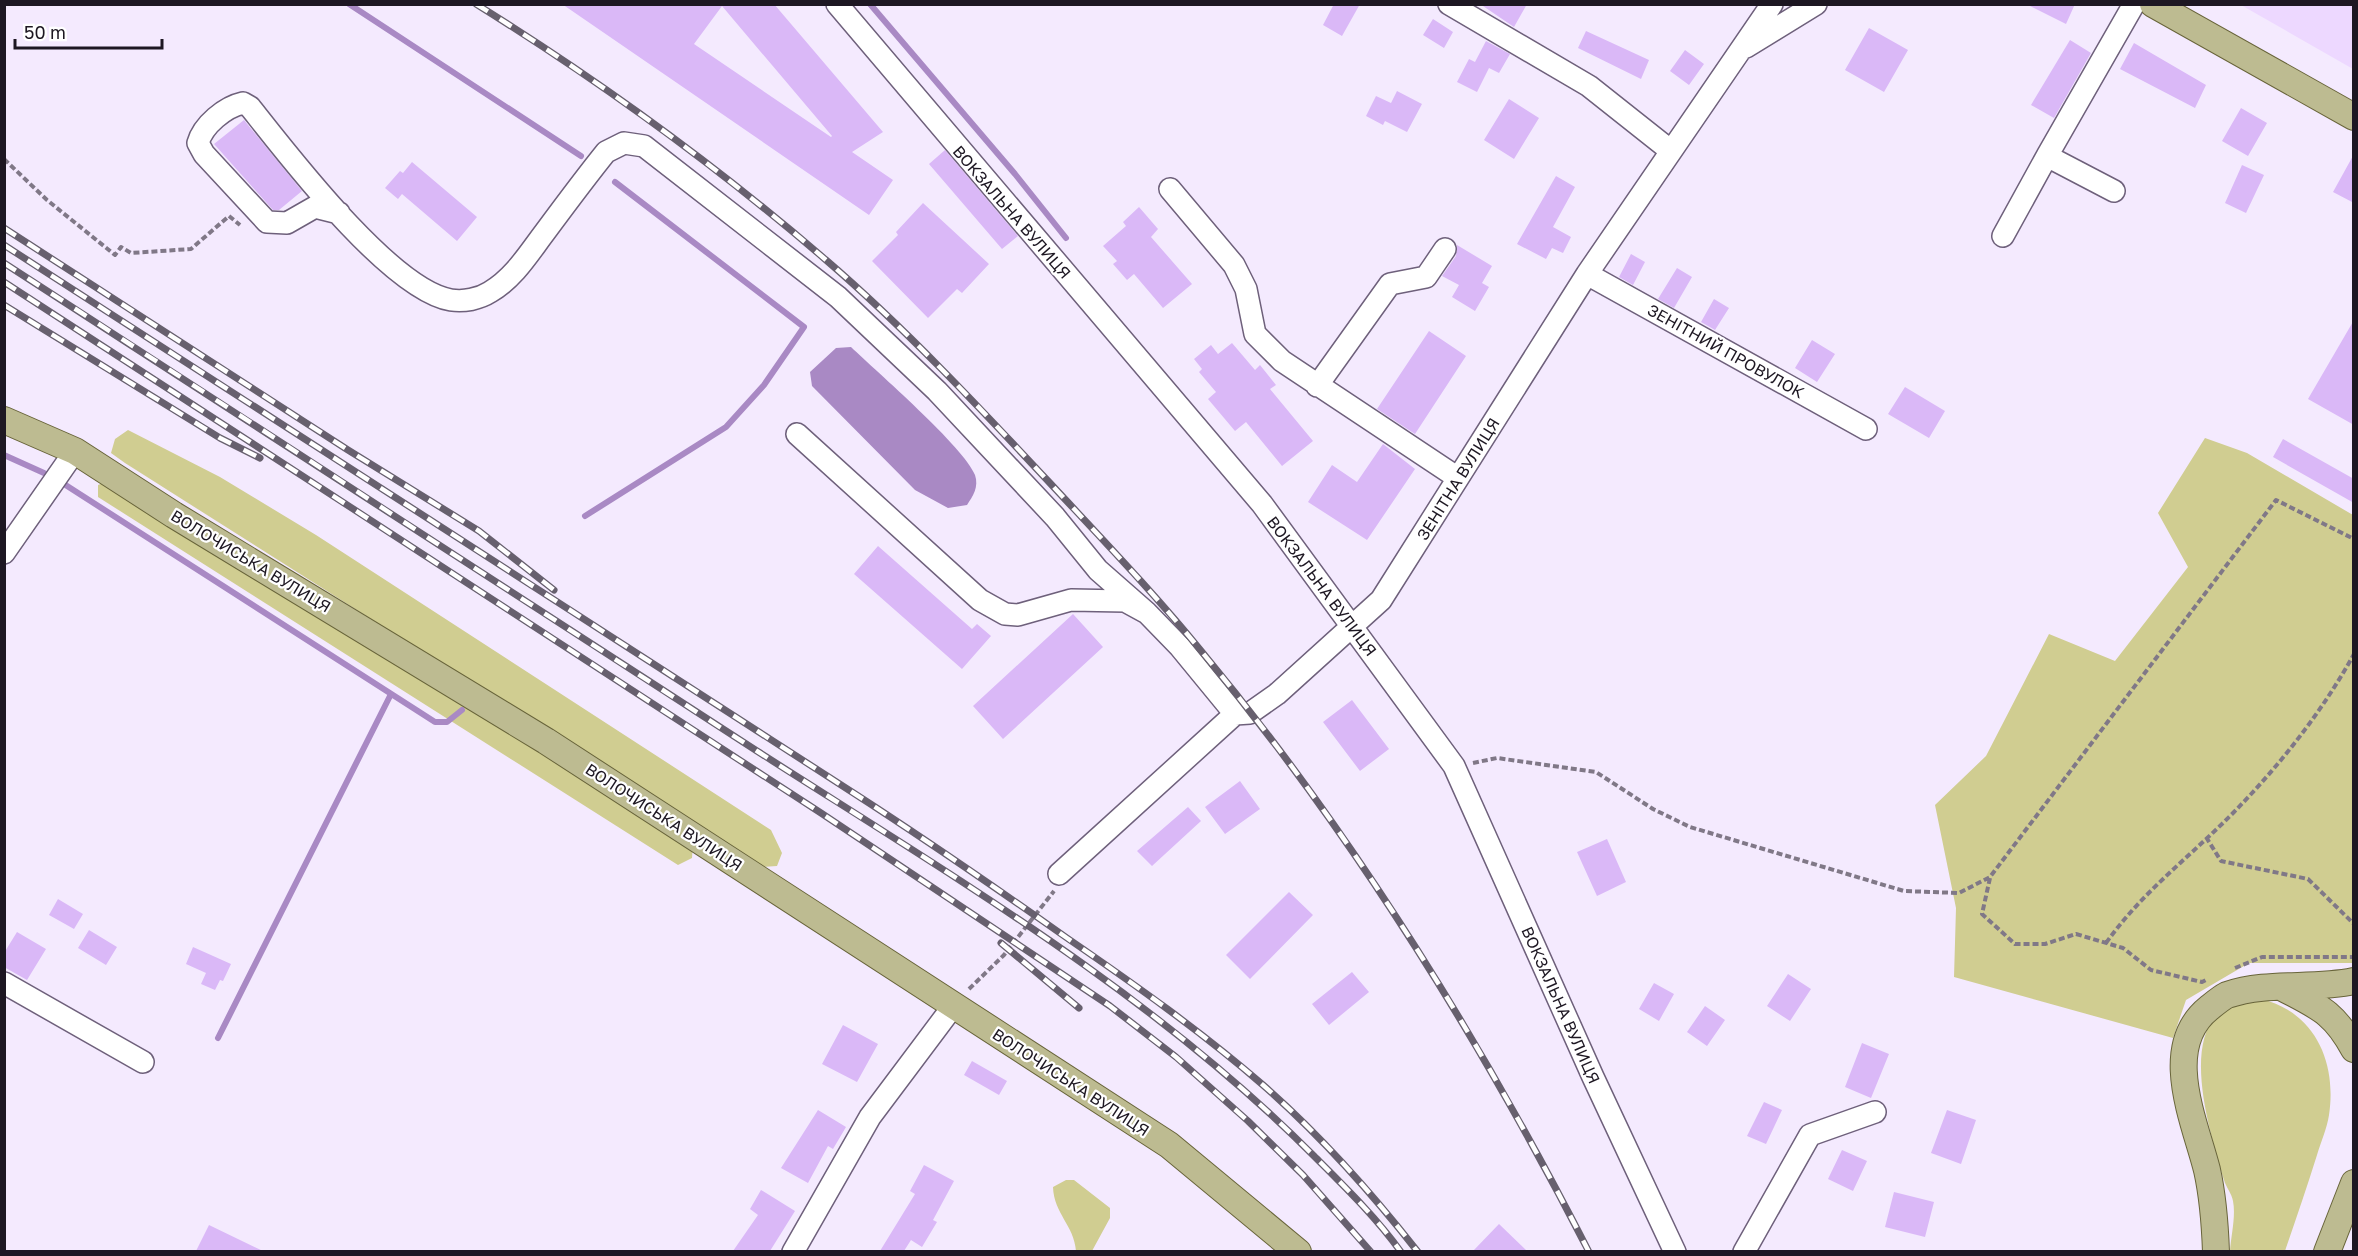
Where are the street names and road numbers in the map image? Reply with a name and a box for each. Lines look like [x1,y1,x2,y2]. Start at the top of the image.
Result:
street label: ВОКЗАЛЬНА ВУЛИЦЯ [949,141,1075,283]
street label: ЗЕНІТНИЙ ПРОВУЛОК [1644,300,1808,402]
street label: ЗЕНІТНА ВУЛИЦЯ [1412,414,1504,544]
street label: ВОЛОЧИСЬКА ВУЛИЦЯ [167,505,335,617]
street label: ВОКЗАЛЬНА ВУЛИЦЯ [1263,512,1381,660]
street label: ВОЛОЧИСЬКА ВУЛИЦЯ [582,759,746,875]
street label: ВОКЗАЛЬНА ВУЛИЦЯ [1517,923,1605,1087]
street label: ВОЛОЧИСЬКА ВУЛИЦЯ [989,1024,1153,1140]

